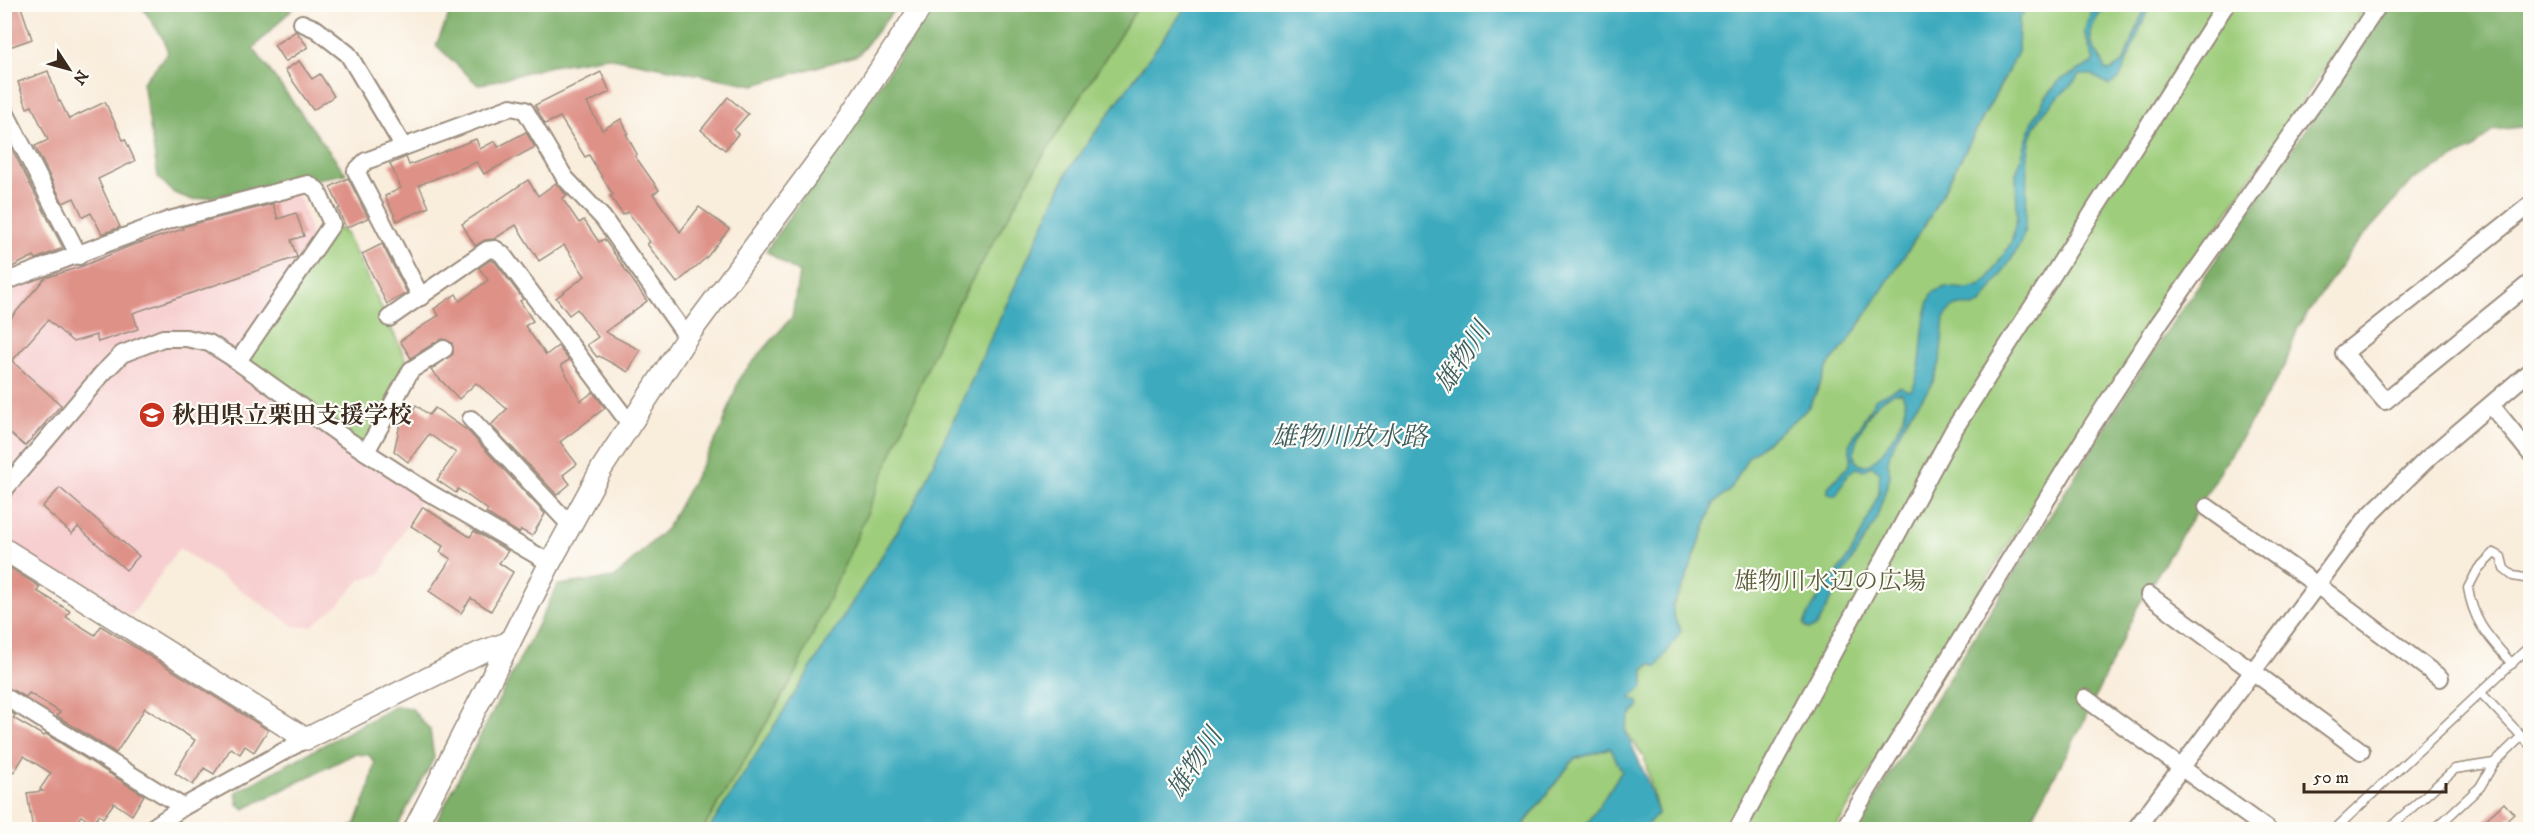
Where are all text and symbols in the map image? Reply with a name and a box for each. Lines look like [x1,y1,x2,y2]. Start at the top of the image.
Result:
north arrow [39,39,99,99]
text: N [68,66,92,88]
water label: 雄物川 [1428,314,1500,400]
school or university icon: 秋田県立栗田支援学校 [137,400,167,430]
place label: 秋田県立栗田支援学校 [172,401,412,431]
water label: 雄物川放水路 [1271,421,1429,454]
park label: 雄物川水辺の広場 [1734,567,1926,597]
water label: 雄物川 [1160,720,1232,806]
scale bar [2304,756,2446,794]
text: 50 m [2313,767,2349,789]

